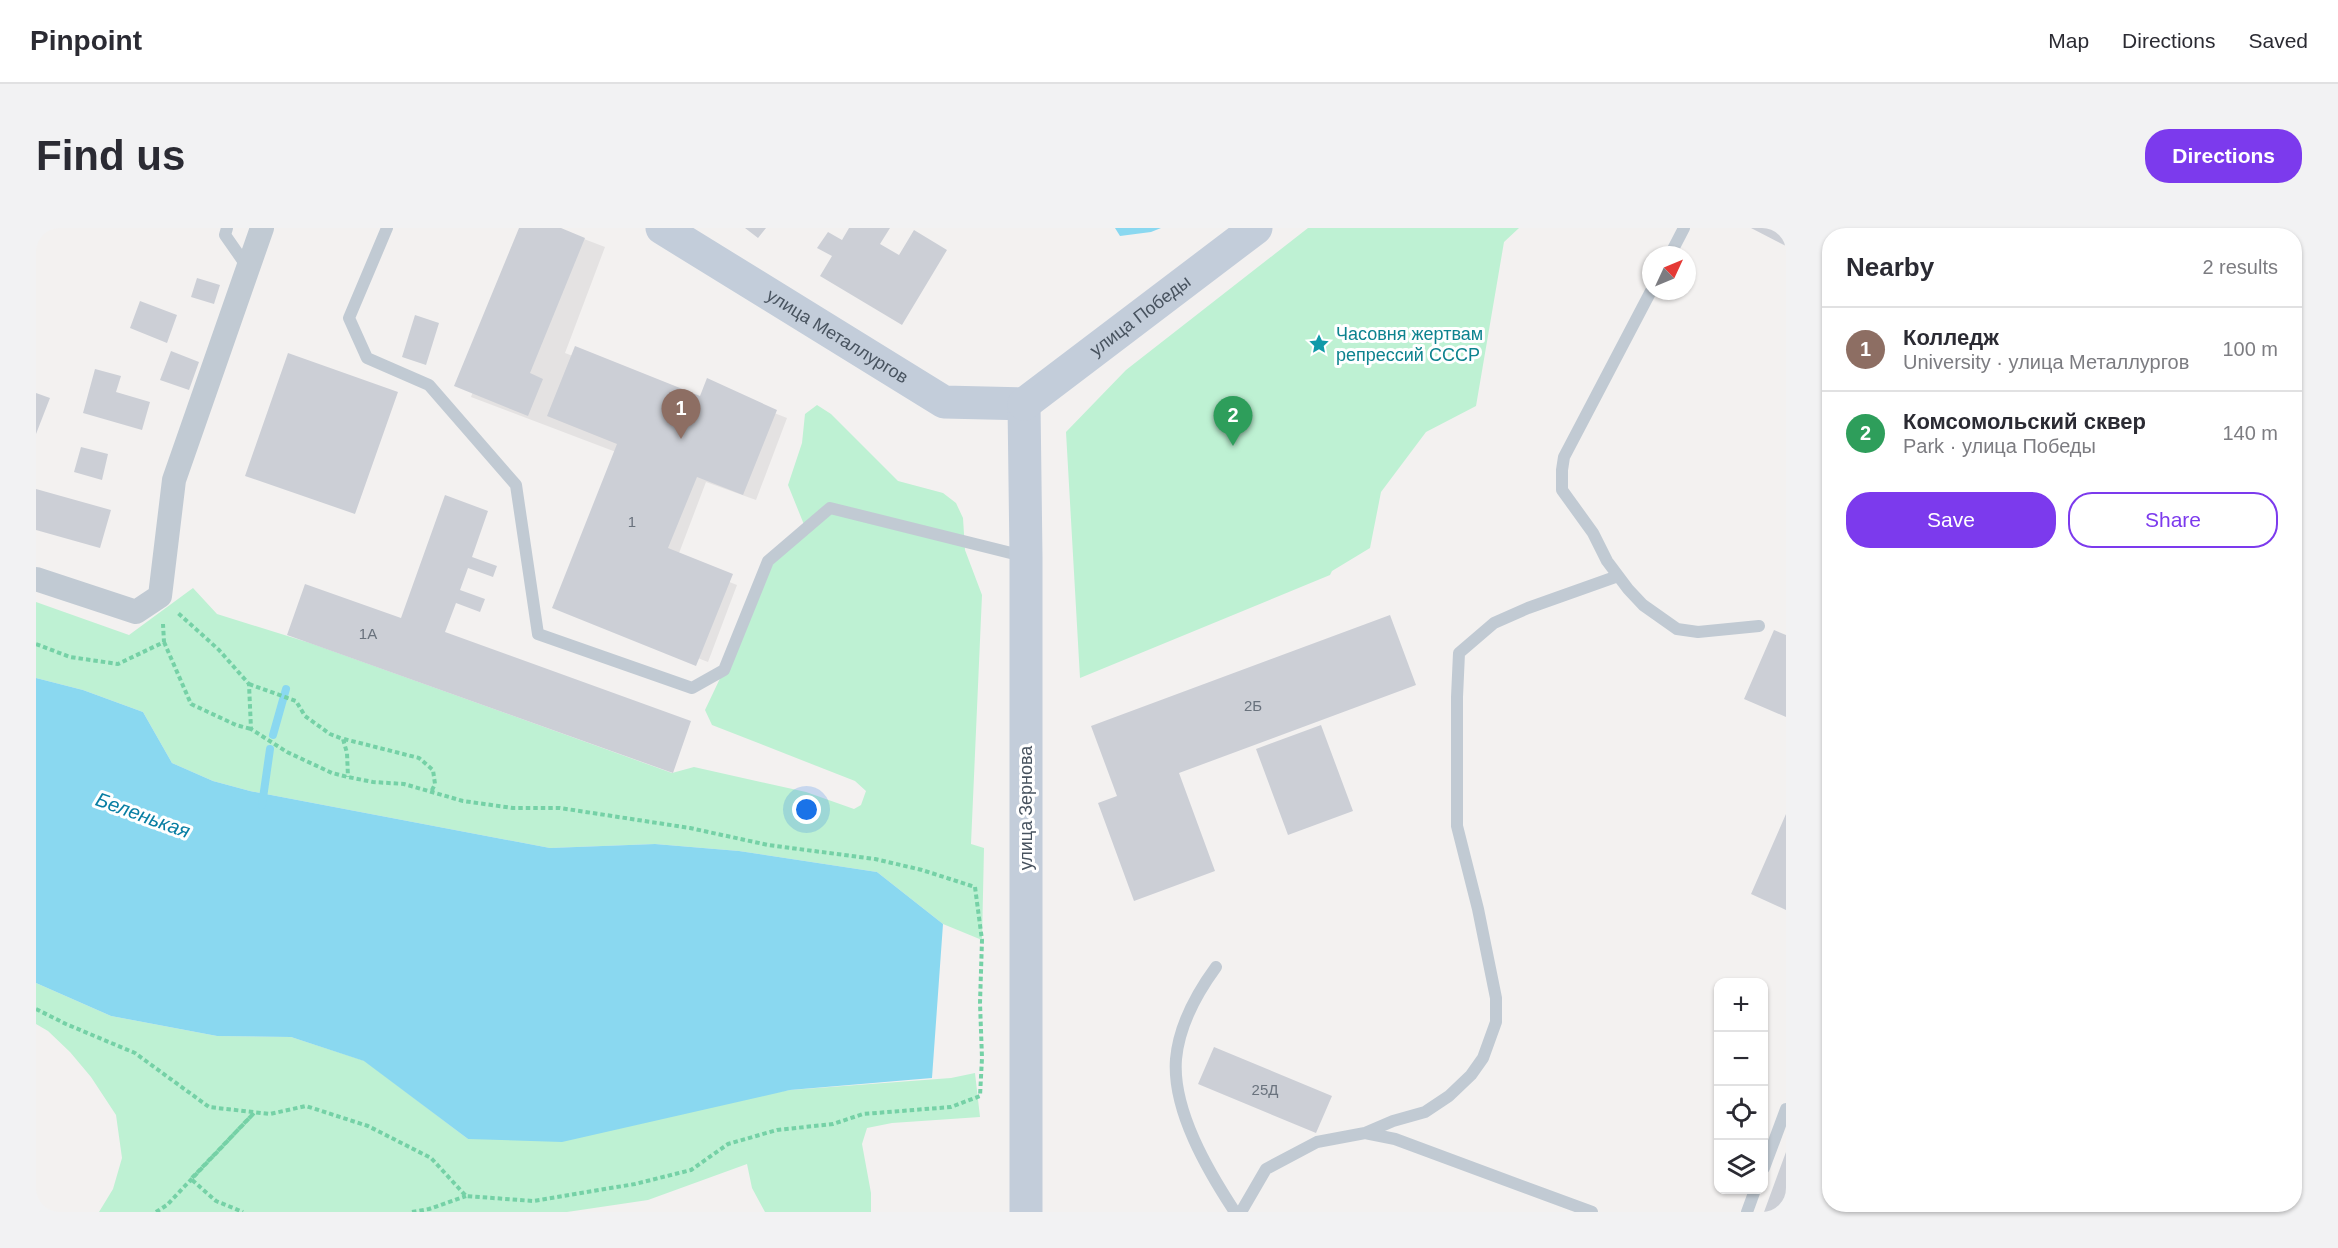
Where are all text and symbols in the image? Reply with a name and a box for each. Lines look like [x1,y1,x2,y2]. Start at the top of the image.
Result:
text: Pinpoint [30,25,142,56]
text: Map [2048,29,2089,52]
text: Directions [2122,29,2215,52]
text: Saved [2248,29,2308,52]
button: Directions [2145,129,2302,183]
text: Find us [36,132,185,179]
north arrow [1642,246,1696,300]
text: Nearby [1846,252,1934,282]
text: 2 results [2202,256,2278,278]
street label: улица Победы [1086,271,1194,360]
street label: улица Металлургов [763,285,912,387]
place label: Часовня жертвам репрессий СССР [1336,324,1483,365]
text: Колледж [1903,325,1999,350]
place icon: Часовня жертвам репрессий СССР [1307,332,1331,356]
text: 1 [1860,338,1871,360]
text: 100 m [2222,338,2278,360]
text: University · улица Металлургов [1903,351,2189,373]
pin: 1 [662,390,700,439]
pin: 2 [1214,396,1252,446]
text: Комсомольский сквер [1903,409,2146,434]
text: 2 [1860,422,1871,444]
text: 140 m [2222,422,2278,444]
text: Park · улица Победы [1903,435,2096,457]
button: Save [1846,492,2056,548]
button: Share [2068,492,2278,548]
house number: 1 [628,513,636,530]
house number: 1А [359,625,377,642]
house number: 2Б [1244,697,1262,714]
street label: улица Зернова [1016,745,1036,870]
water label: Беленькая [93,788,193,842]
your location [792,795,821,824]
map controls [1714,978,1768,1194]
button: + [1714,978,1768,1032]
button: − [1714,1032,1768,1086]
house number: 25Д [1252,1081,1278,1098]
button: locate [1714,1086,1768,1140]
button: layers [1714,1140,1768,1194]

